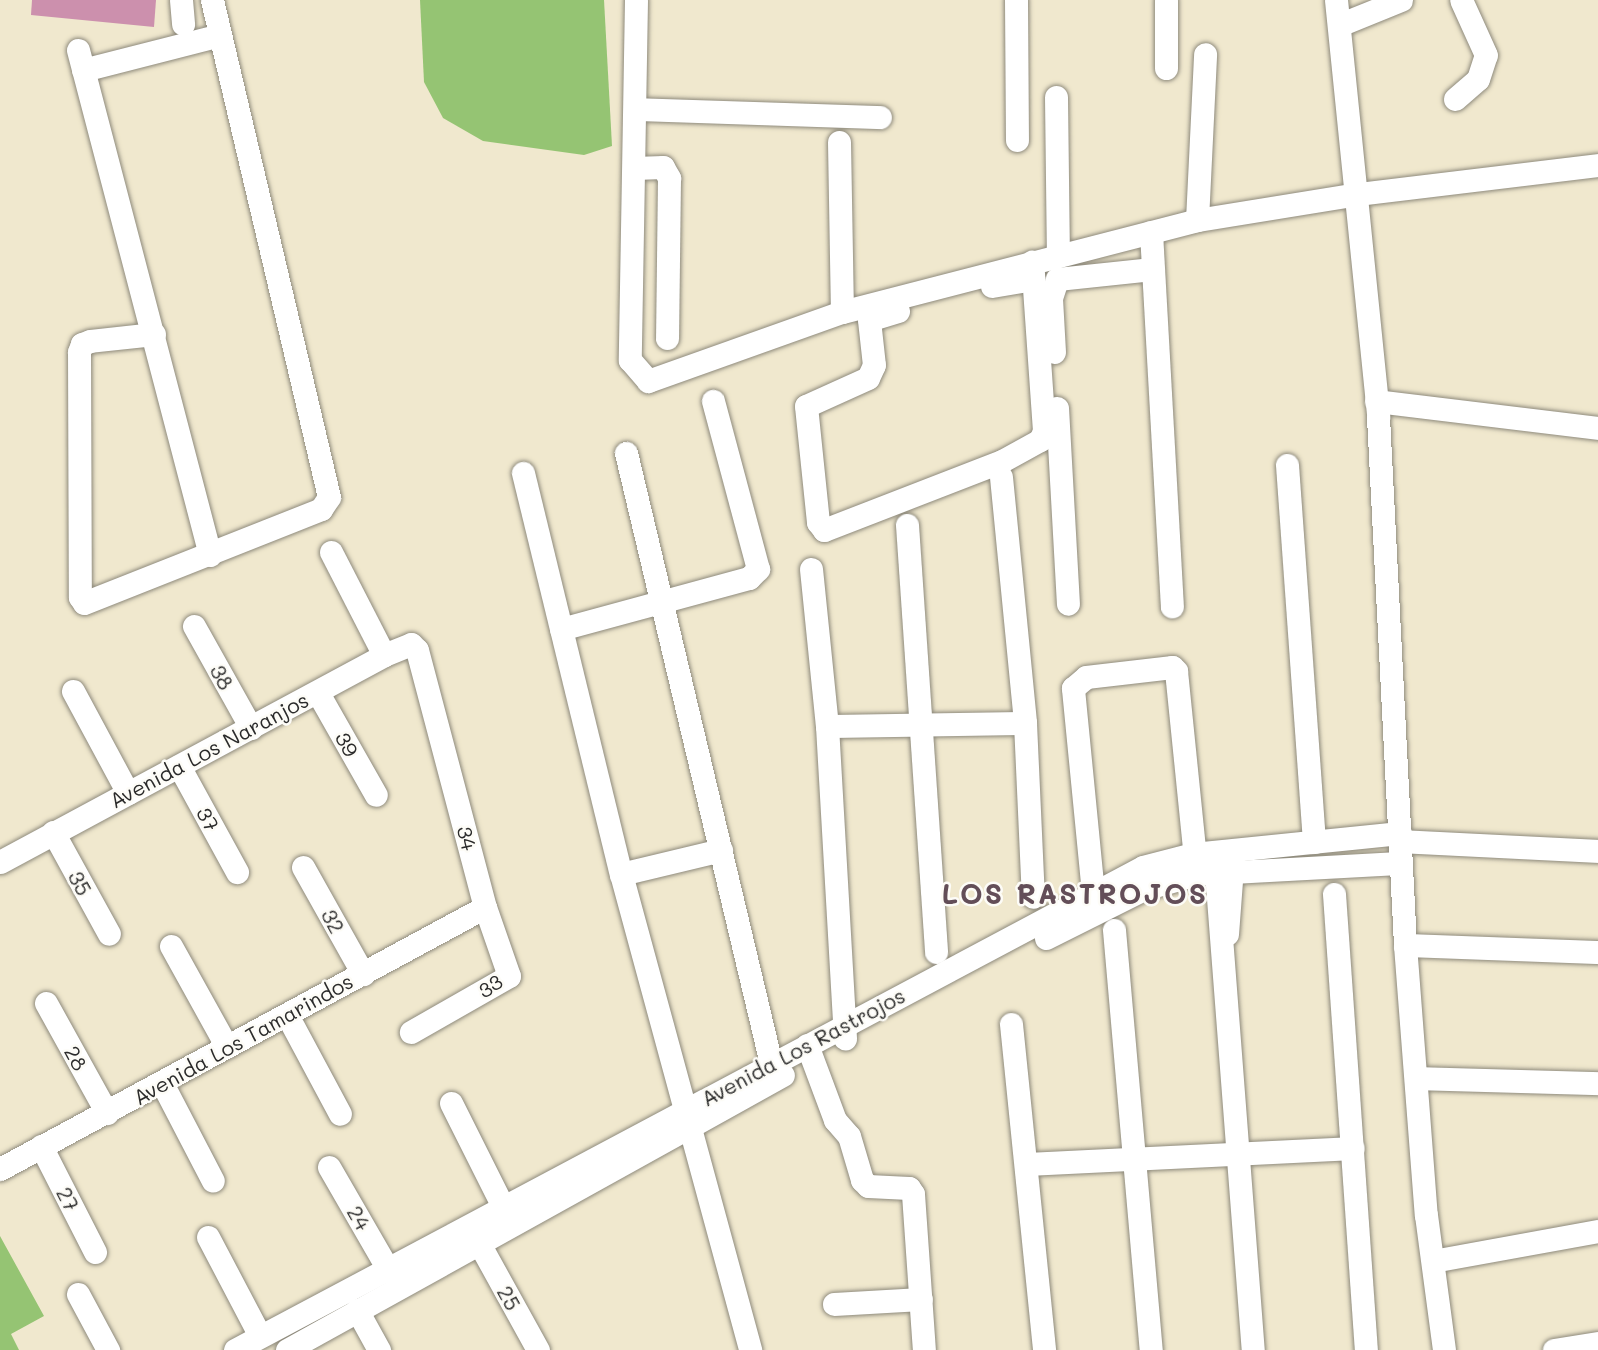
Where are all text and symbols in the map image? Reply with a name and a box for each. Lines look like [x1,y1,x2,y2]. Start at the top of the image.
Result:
street label: 38 [205,660,239,694]
street label: Avenida Los Naranjos [105,687,313,813]
street label: 39 [330,727,364,761]
street label: 37 [191,802,225,836]
street label: 34 [452,823,482,853]
street label: 35 [63,866,97,900]
district label: LOS RASTROJOS [943,876,1207,910]
street label: 32 [316,904,350,938]
street label: Avenida Los Tamarindos [129,968,357,1110]
street label: 33 [473,969,507,1003]
street label: Avenida Los Rastrojos [697,983,909,1111]
street label: 28 [59,1041,93,1075]
street label: 27 [51,1183,85,1215]
street label: 24 [342,1201,376,1235]
street label: 25 [492,1281,526,1315]

